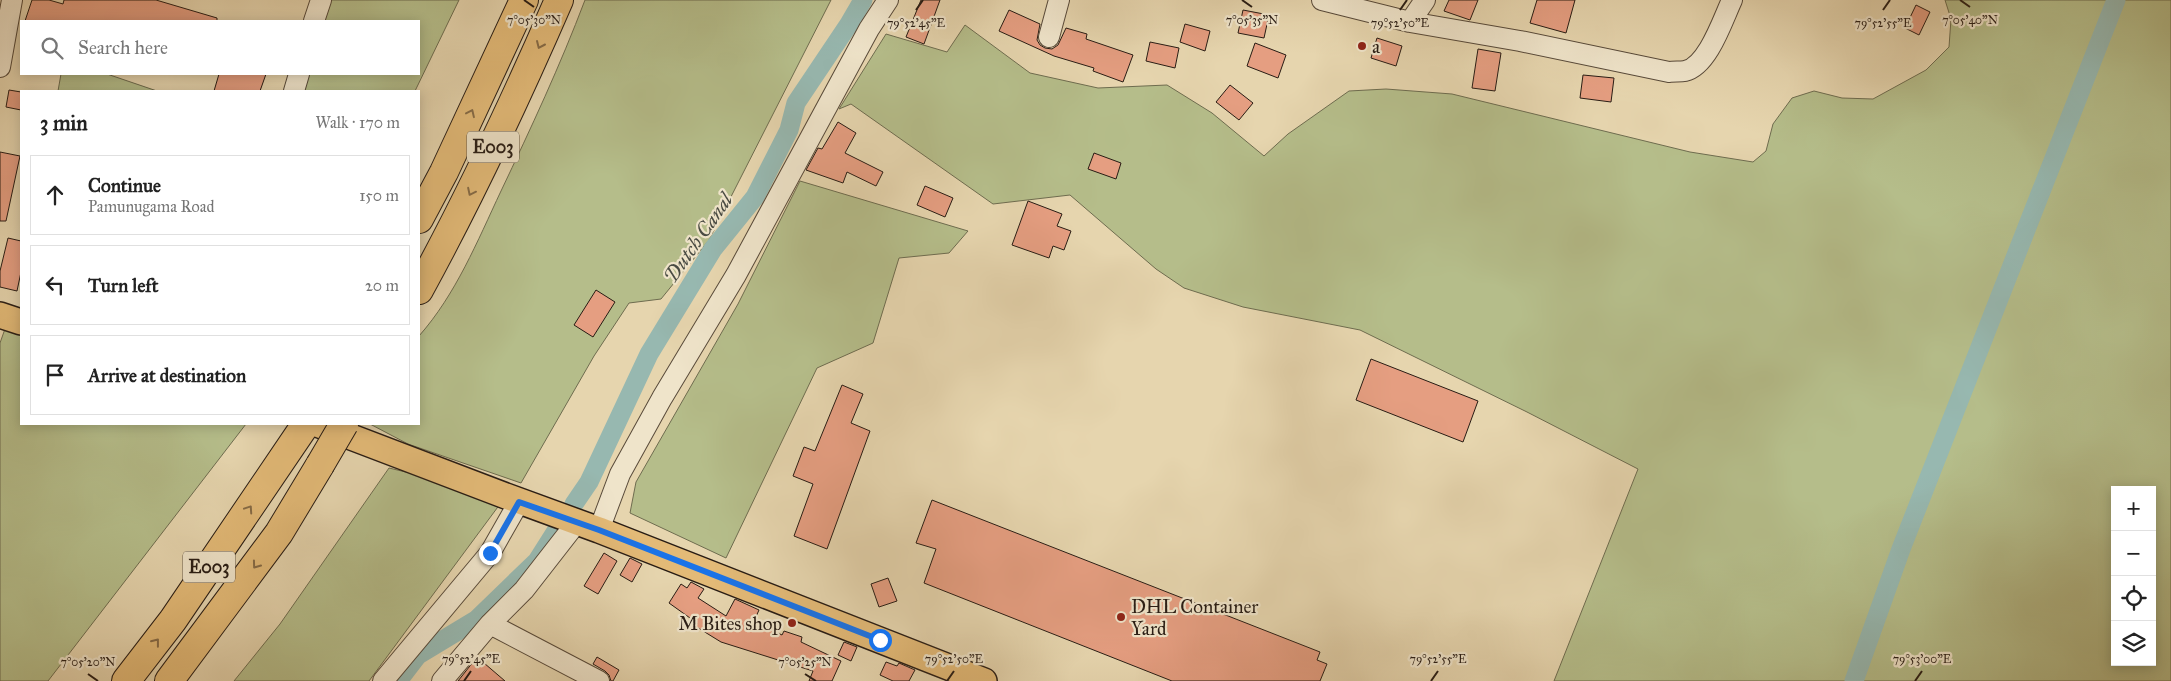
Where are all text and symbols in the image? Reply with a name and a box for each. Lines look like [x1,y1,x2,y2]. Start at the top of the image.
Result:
text: 7°05'30"N [507,13,561,27]
text: 7°05'35"N [1226,13,1278,27]
text: 7°05'40"N [1942,13,1998,27]
text: 79°52'45"E [887,16,945,30]
text: 79°52'50"E [1371,16,1430,30]
text: 79°52'55"E [1854,16,1912,30]
search box [20,20,420,75]
icon: search [38,34,66,62]
place label: a [1372,35,1381,58]
text: Search here [78,36,168,59]
one-way arrow [535,40,546,49]
marker: a [1356,40,1368,52]
one-way arrow [465,109,476,118]
text: 3 min [40,110,88,136]
text: Walk · 170 m [316,113,400,132]
road number: E003 [467,132,519,162]
text: Continue [88,174,161,197]
icon: ahead [41,181,69,209]
text: 150 m [359,186,399,205]
one-way arrow [467,187,477,196]
water label: Dutch Canal [659,187,738,287]
text: Pamunugama Road [88,197,215,216]
icon: left [41,271,69,299]
text: Turn left [88,274,158,297]
text: 20 m [365,276,399,295]
icon: arrive [41,361,69,389]
text: Arrive at destination [88,364,246,387]
map controls [2111,486,2156,666]
button: + [2111,486,2156,531]
one-way arrow [243,505,252,515]
button: − [2111,531,2156,576]
route end [479,542,502,565]
road number: E003 [183,552,235,582]
one-way arrow [253,559,262,569]
button: locate [2111,576,2156,621]
place label: DHL Container Yard [1131,595,1259,640]
marker: DHL Container Yard [1115,611,1127,623]
place label: M Bites shop [678,612,782,635]
marker: M Bites shop [786,617,798,629]
button: layers [2111,621,2156,666]
route start [869,629,892,652]
one-way arrow [150,639,159,648]
text: 79°52'45"E [442,652,500,666]
text: 79°52'50"E [925,652,984,666]
text: 79°52'55"E [1409,652,1467,666]
text: 79°53'00"E [1893,652,1952,666]
text: 7°05'20"N [61,655,115,669]
text: 7°05'25"N [778,655,832,669]

